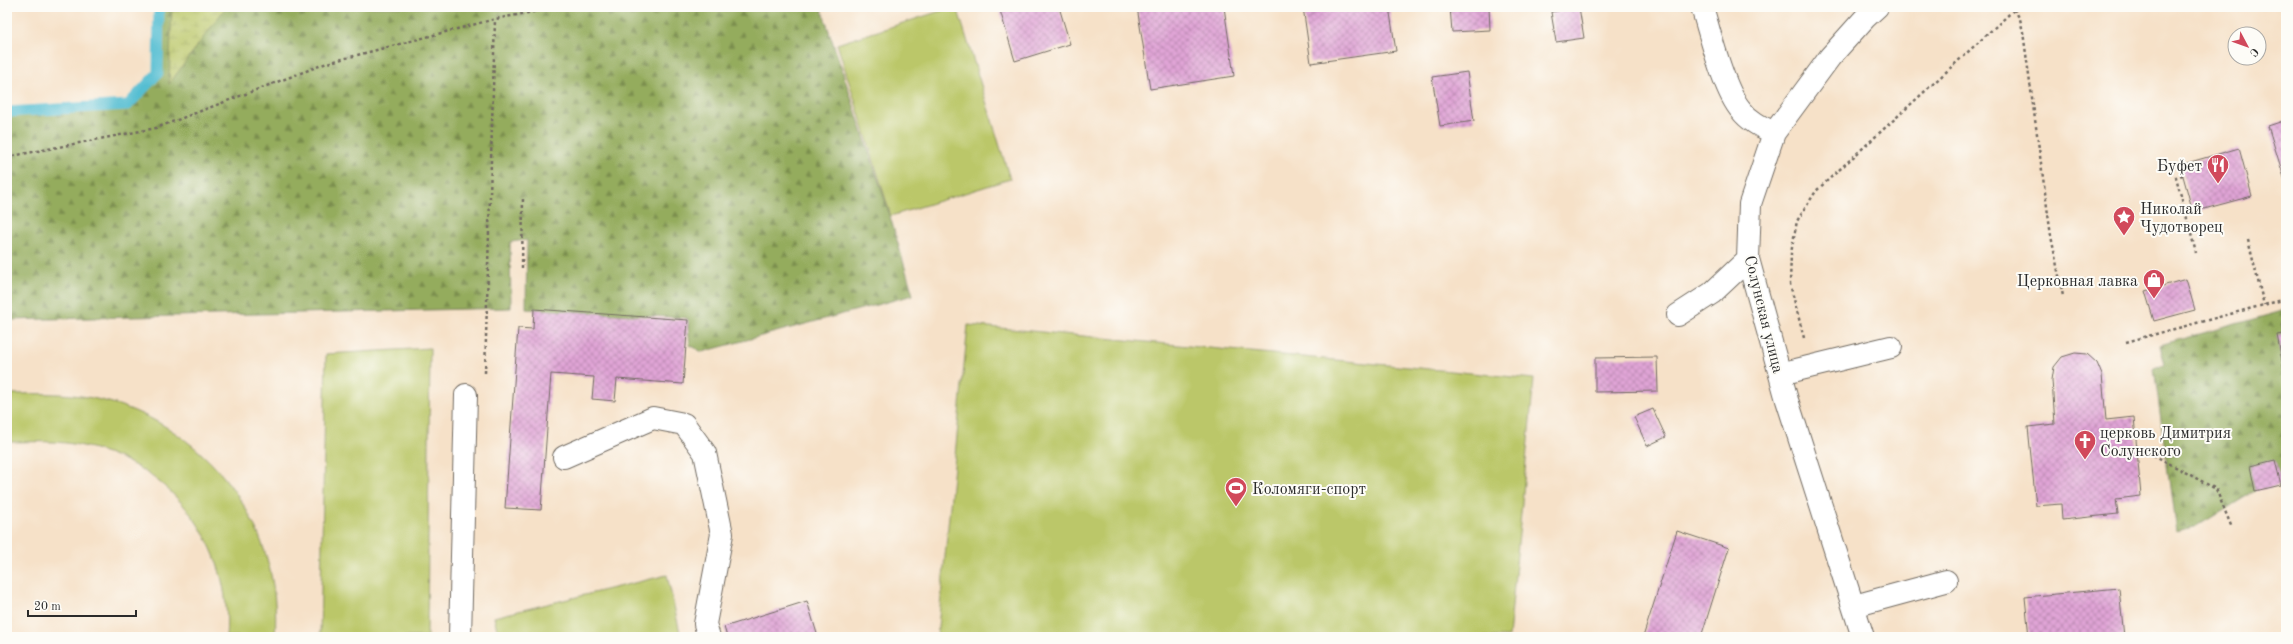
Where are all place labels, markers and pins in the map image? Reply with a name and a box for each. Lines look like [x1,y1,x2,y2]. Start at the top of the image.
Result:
restaurant icon: Буфет [2205,152,2231,185]
place label: Буфет [2157,159,2202,175]
place label: Николай Чудотворец [2140,202,2223,236]
place icon: Николай Чудотворец [2111,204,2137,237]
shop icon: Церковная лавка [2141,267,2167,300]
place label: Церковная лавка [2017,274,2138,290]
place label: церковь Димитрия Солунского [2100,426,2231,460]
church icon: церковь Димитрия Солунского [2072,428,2098,461]
sports icon: Коломяги-спорт [1223,475,1249,508]
place label: Коломяги-спорт [1252,482,1366,498]

